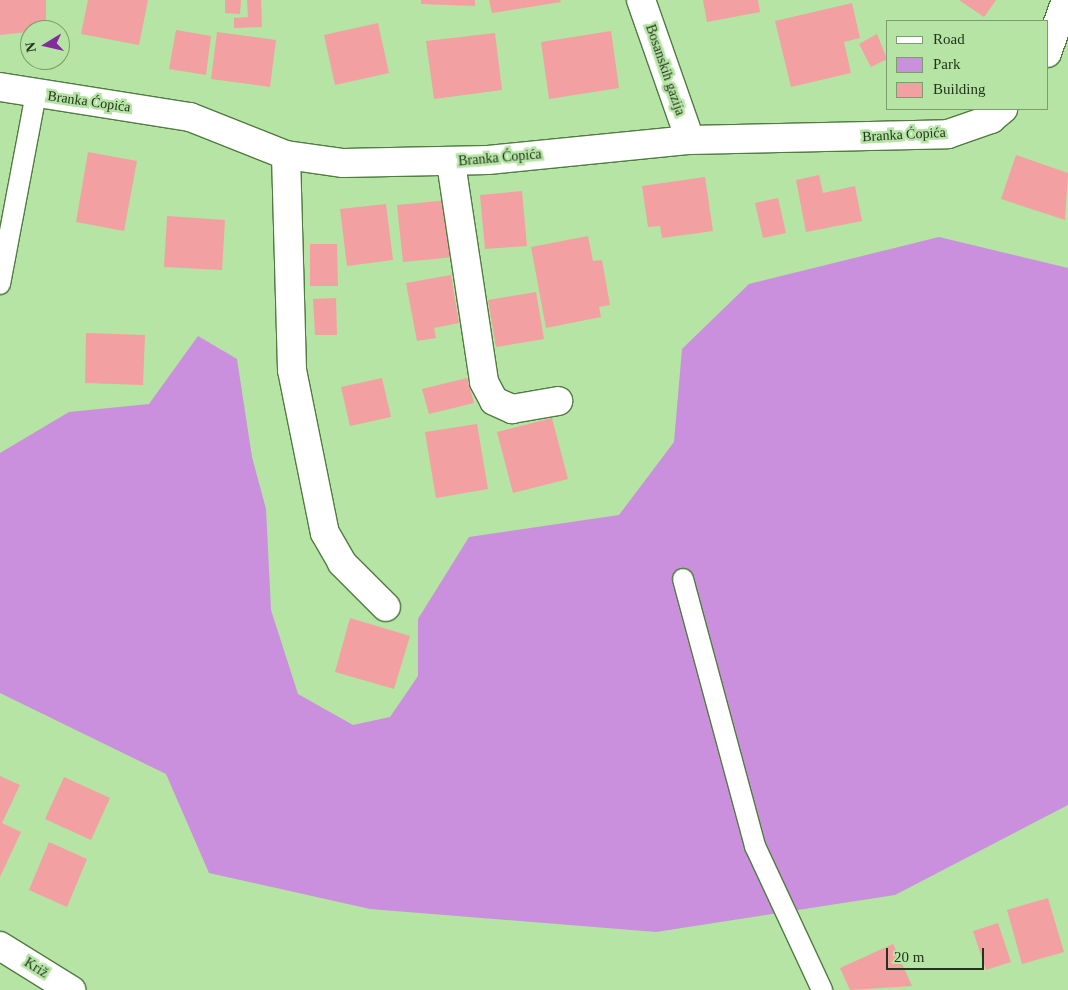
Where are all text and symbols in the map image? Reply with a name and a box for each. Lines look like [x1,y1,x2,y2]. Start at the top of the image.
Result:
north arrow [20,20,70,70]
legend [886,20,1048,110]
street label: Bosanskih gazija [642,22,688,118]
text: Road [933,31,965,47]
text: N [22,41,39,53]
text: Park [933,56,961,72]
text: Building [933,81,986,97]
street label: Branka Ćopića [46,88,132,116]
street label: Branka Ćopića [862,124,946,146]
street label: Branka Ćopića [458,146,542,170]
scale bar [888,938,986,970]
text: 20 m [894,949,924,965]
street label: Križ [21,954,51,982]

